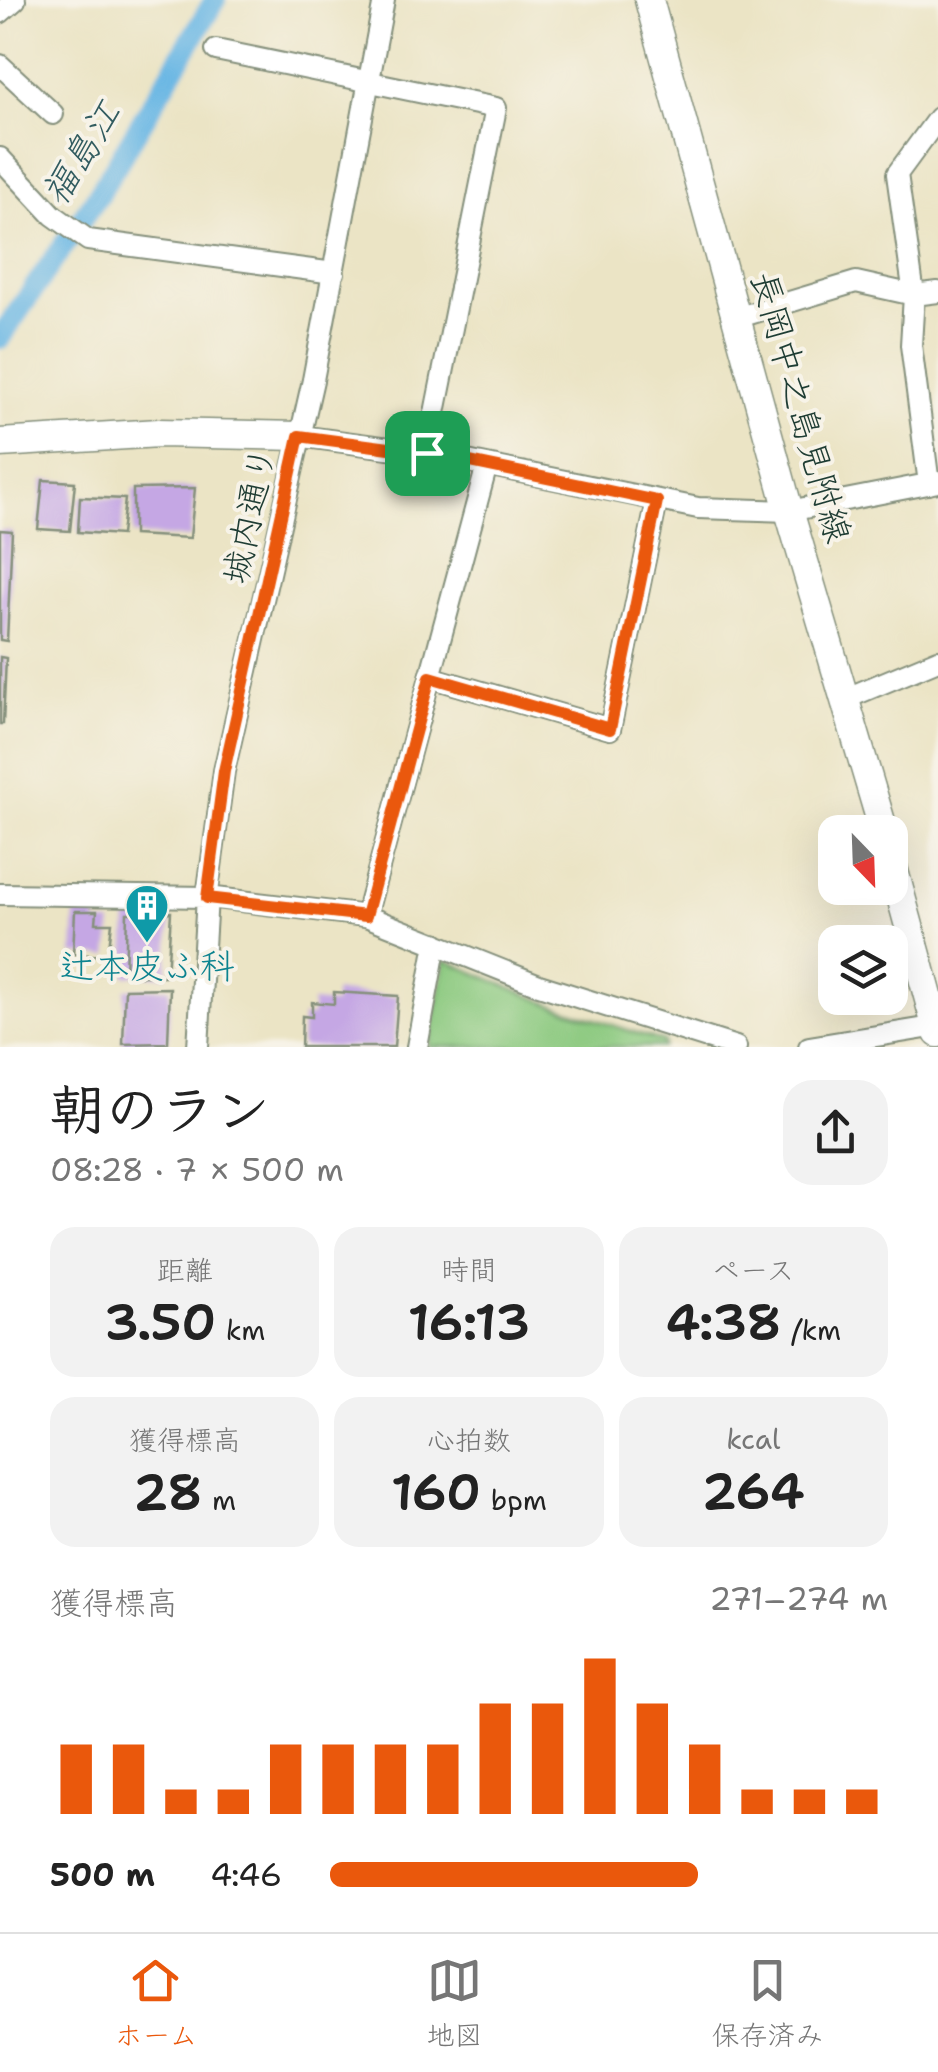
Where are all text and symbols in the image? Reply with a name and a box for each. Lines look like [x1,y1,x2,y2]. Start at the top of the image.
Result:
water label: 福島江 [29,90,133,215]
street label: 長岡中之島見附線 [740,266,863,548]
pin [385,411,470,496]
icon: arrive [400,426,455,481]
street label: 城内通り [211,442,286,588]
north arrow [818,815,908,905]
map controls [818,815,908,1015]
building icon: 辻本皮ふ科 [124,883,170,944]
button: layers [818,925,908,1015]
place label: 辻本皮ふ科 [59,942,235,989]
text: 朝のラン [50,1073,270,1147]
button: share [783,1080,888,1185]
text: 08:28 · 7 × 500 m [50,1148,344,1191]
text: 距離 [157,1251,213,1289]
text: 時間 [441,1251,497,1289]
text: ペース [712,1251,794,1289]
text: 3.50 [104,1289,216,1356]
text: 16:13 [408,1289,530,1356]
text: 4:38 [666,1289,782,1356]
text: km [216,1311,265,1349]
text: /km [782,1311,841,1349]
text: kcal [726,1420,781,1458]
text: 獲得標高 [129,1421,241,1459]
text: 心拍数 [427,1421,511,1459]
text: 264 [702,1458,805,1525]
text: 28 [133,1459,202,1526]
text: 160 [391,1459,481,1526]
text: m [202,1481,236,1519]
text: bpm [481,1481,547,1519]
text: 271–274 m [709,1577,888,1620]
text: 獲得標高 [50,1581,178,1624]
text: 500 m [50,1853,155,1896]
text: 4:46 [210,1853,282,1896]
tab: ホーム [115,1953,197,2054]
tab: 地図 [426,1953,482,2054]
tab: 保存済み [711,1953,823,2054]

